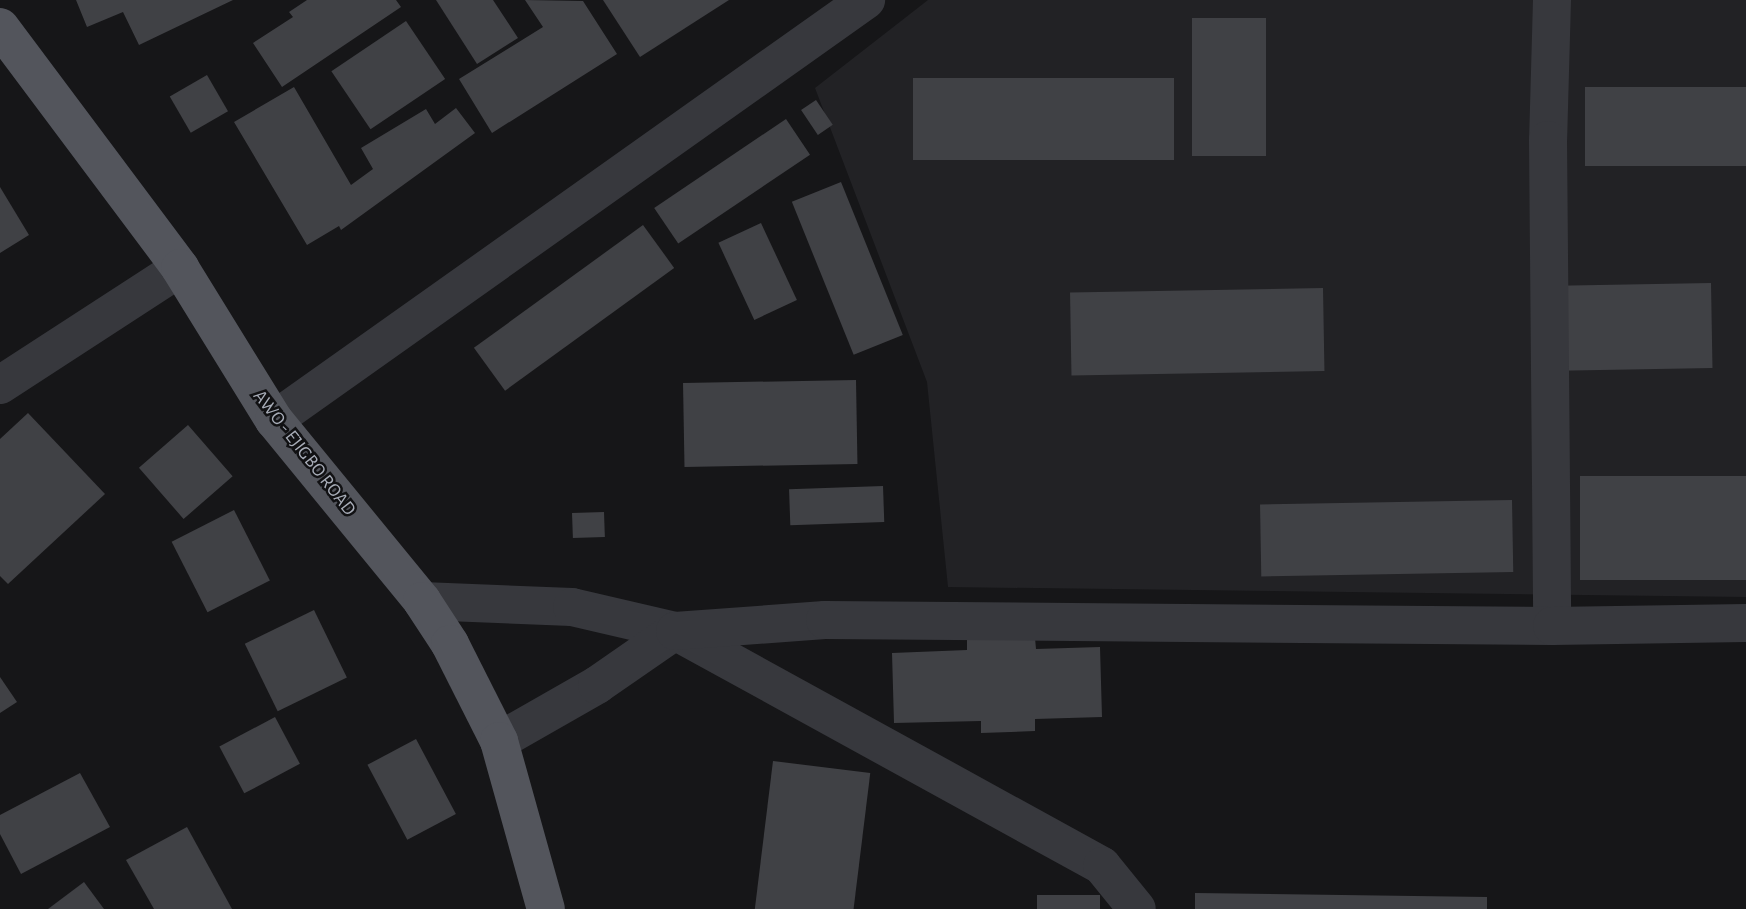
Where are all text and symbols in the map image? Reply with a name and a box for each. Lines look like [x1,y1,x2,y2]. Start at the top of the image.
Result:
street label: AWO - EJIGBO ROAD [248,386,360,520]

